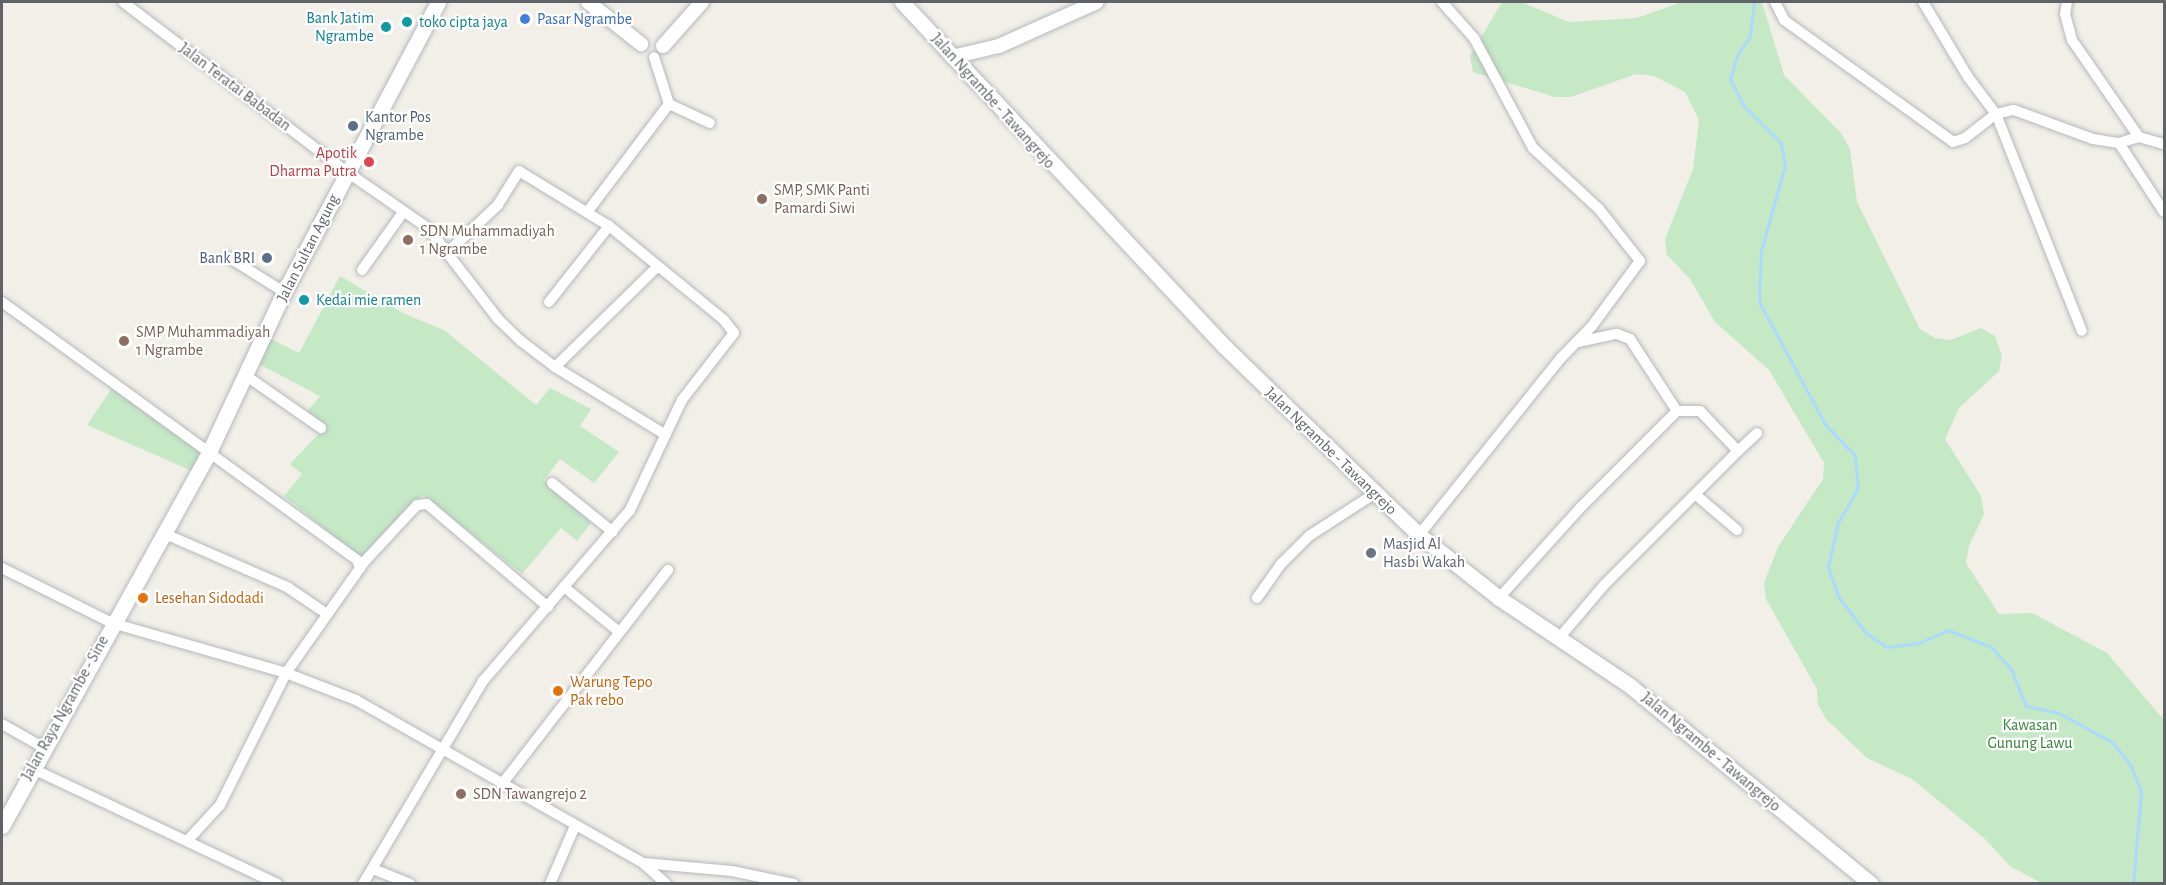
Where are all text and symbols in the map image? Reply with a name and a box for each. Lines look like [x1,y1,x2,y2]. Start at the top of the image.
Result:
place label: Bank Jatim Ngrambe [306,8,374,46]
place label: Pasar Ngrambe [537,9,632,29]
place label: toko cipta jaya [419,12,508,32]
marker: Pasar Ngrambe [518,12,532,26]
marker: toko cipta jaya [400,15,414,29]
marker: Bank Jatim Ngrambe [379,20,393,34]
street label: Jalan Ngrambe - Tawangrejo [927,29,1059,173]
street label: Jalan Teratai Babadan [175,39,295,135]
place label: Kantor Pos Ngrambe [365,107,431,145]
marker: Kantor Pos Ngrambe [346,119,360,133]
place label: Apotik Dharma Putra [269,143,357,181]
marker: Apotik Dharma Putra [362,155,376,169]
place label: SMP, SMK Panti Pamardi Siwi [774,180,870,218]
street label: Jalan Sultan Agung [273,191,343,305]
marker: SMP, SMK Panti Pamardi Siwi [755,192,769,206]
place label: SDN Muhammadiyah 1 Ngrambe [420,221,555,259]
marker: SDN Muhammadiyah 1 Ngrambe [401,233,415,247]
place label: Bank BRI [199,248,255,268]
marker: Bank BRI [260,251,274,265]
place label: Kedai mie ramen [316,290,421,310]
marker: Kedai mie ramen [297,293,311,307]
place label: SMP Muhammadiyah 1 Ngrambe [136,322,270,360]
marker: SMP Muhammadiyah 1 Ngrambe [117,334,131,348]
street label: Jalan Ngrambe - Tawangrejo [1261,383,1401,519]
place label: Masjid Al Hasbi Wakah [1383,534,1465,572]
marker: Masjid Al Hasbi Wakah [1364,546,1378,560]
place label: Lesehan Sidodadi [155,588,264,608]
marker: Lesehan Sidodadi [136,591,150,605]
street label: Jalan Raya Ngrambe - Sine [17,632,113,784]
place label: Warung Tepo Pak rebo [570,672,653,710]
marker: Warung Tepo Pak rebo [551,684,565,698]
street label: Jalan Ngrambe - Tawangrejo [1638,688,1784,816]
park label: Kawasan Gunung Lawu [1987,715,2073,753]
place label: SDN Tawangrejo 2 [473,784,587,804]
marker: SDN Tawangrejo 2 [454,787,468,801]

